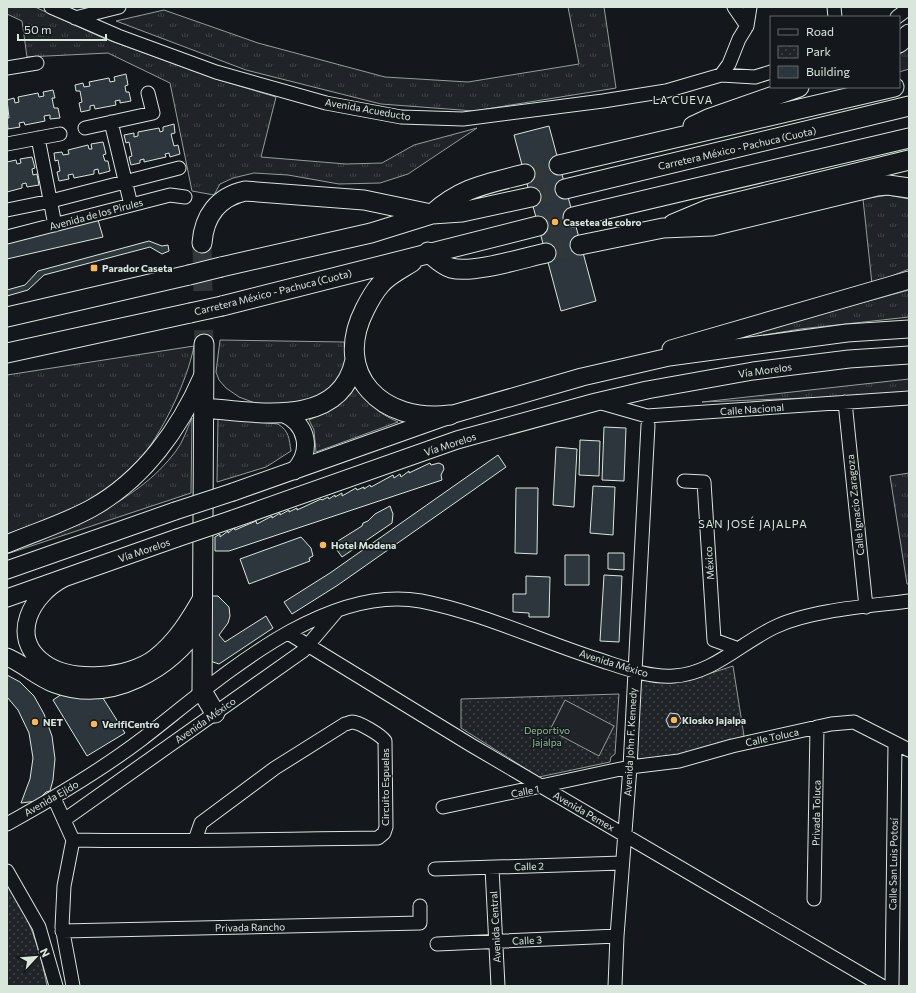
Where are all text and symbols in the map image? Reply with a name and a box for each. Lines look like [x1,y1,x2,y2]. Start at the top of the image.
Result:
scale bar [18,16,106,42]
legend [770,16,900,88]
text: 50 m [24,22,52,36]
text: Road [806,24,834,38]
text: Park [806,44,832,58]
text: Building [806,64,850,78]
district label: LA CUEVA [653,93,713,106]
street label: Avenida Acueducto [324,96,412,122]
street label: Carretera México - Pachuca (Cuota) [657,124,817,172]
street label: Avenida de los Pirules [48,196,145,232]
place label: Casetea de cobro [563,216,641,228]
marker: Casetea de cobro [550,217,560,227]
place label: Parador Caseta [102,262,172,274]
marker: Parador Caseta [89,263,99,273]
street label: Carretera México - Pachuca (Cuota) [193,267,353,317]
street label: Vía Morelos [737,360,793,380]
street label: Calle Nacional [720,401,784,417]
street label: Vía Morelos [422,430,478,458]
street label: Calle Ignacio Zaragoza [844,454,866,556]
district label: SAN JOSÉ JAJALPA [698,516,808,531]
street label: Vía Morelos [116,535,172,564]
place label: Hotel Modena [331,539,396,551]
marker: Hotel Modena [318,540,328,550]
street label: México [702,546,716,580]
street label: Avenida México [578,647,650,679]
street label: Avenida John F. Kennedy [621,687,639,797]
street label: Avenida México [172,695,238,745]
place label: Kiosko Jajalpa [682,714,746,726]
marker: Kiosko Jajalpa [669,715,679,725]
place label: NET [43,716,63,728]
marker: NET [30,717,40,727]
place label: VerifiCentro [102,718,160,730]
marker: VerifiCentro [89,719,99,729]
park label: Deportivo Jajalpa [524,724,570,748]
street label: Calle Toluca [744,725,800,749]
street label: Circuito Espuelas [379,748,391,826]
street label: Avenida Ejido [22,778,80,818]
street label: Privada Toluca [809,780,823,846]
street label: Calle 1 [510,782,540,800]
street label: Avenida Pemex [551,789,617,834]
street label: Calle San Luis Potosí [886,817,900,910]
street label: Calle 2 [514,859,545,873]
street label: Avenida Central [487,891,503,963]
street label: Privada Rancho [215,920,285,934]
street label: Calle 3 [512,933,543,947]
north arrow [16,937,56,977]
text: N [38,946,53,959]

